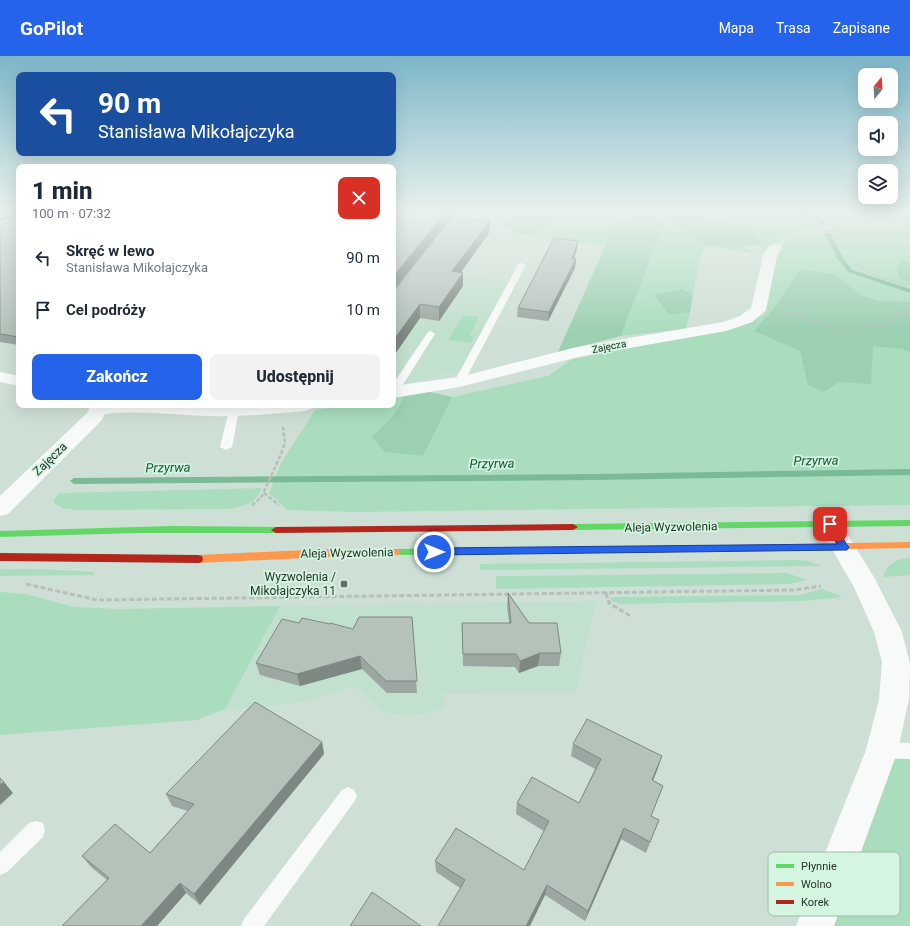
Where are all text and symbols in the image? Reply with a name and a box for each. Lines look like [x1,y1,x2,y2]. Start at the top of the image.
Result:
text: GoPilot [20,17,83,40]
text: Mapa [719,20,754,36]
text: Trasa [776,20,811,36]
text: Zapisane [833,20,890,36]
north arrow [858,68,898,108]
map controls [858,68,898,204]
text: 90 m [98,87,161,120]
icon: left [32,88,84,140]
button: sound [858,116,898,156]
text: Stanisława Mikołajczyka [98,121,295,142]
button: layers [858,164,898,204]
text: 1 min [32,177,93,205]
button: close [338,177,380,219]
text: 100 m · 07:32 [32,206,111,221]
text: Skręć w lewo [66,242,155,260]
icon: left [32,247,54,269]
text: 90 m [346,249,380,267]
text: Stanisława Mikołajczyka [66,260,208,275]
icon: arrive [32,299,54,321]
text: Cel podróży [66,301,146,319]
text: 10 m [346,301,380,319]
street label: Zajęcza [591,338,627,355]
button: Zakończ [32,354,202,400]
button: Udostępnij [210,354,380,400]
street label: Zajęcza [30,439,70,479]
water label: Przyrwa [793,453,839,468]
water label: Przyrwa [469,456,515,471]
water label: Przyrwa [145,460,191,475]
pin [813,507,847,541]
icon: arrive [819,513,841,535]
street label: Aleja Wyzwolenia [624,519,718,535]
position arrow [413,531,455,573]
street label: Aleja Wyzwolenia [300,545,394,561]
place label: Wyzwolenia / Mikołajczyka 11 [250,570,336,598]
marker: Wyzwolenia / Mikołajczyka 11 [339,579,349,589]
legend [768,852,900,916]
text: Płynnie [801,860,837,873]
text: Wolno [801,878,832,891]
text: Korek [801,896,829,909]

